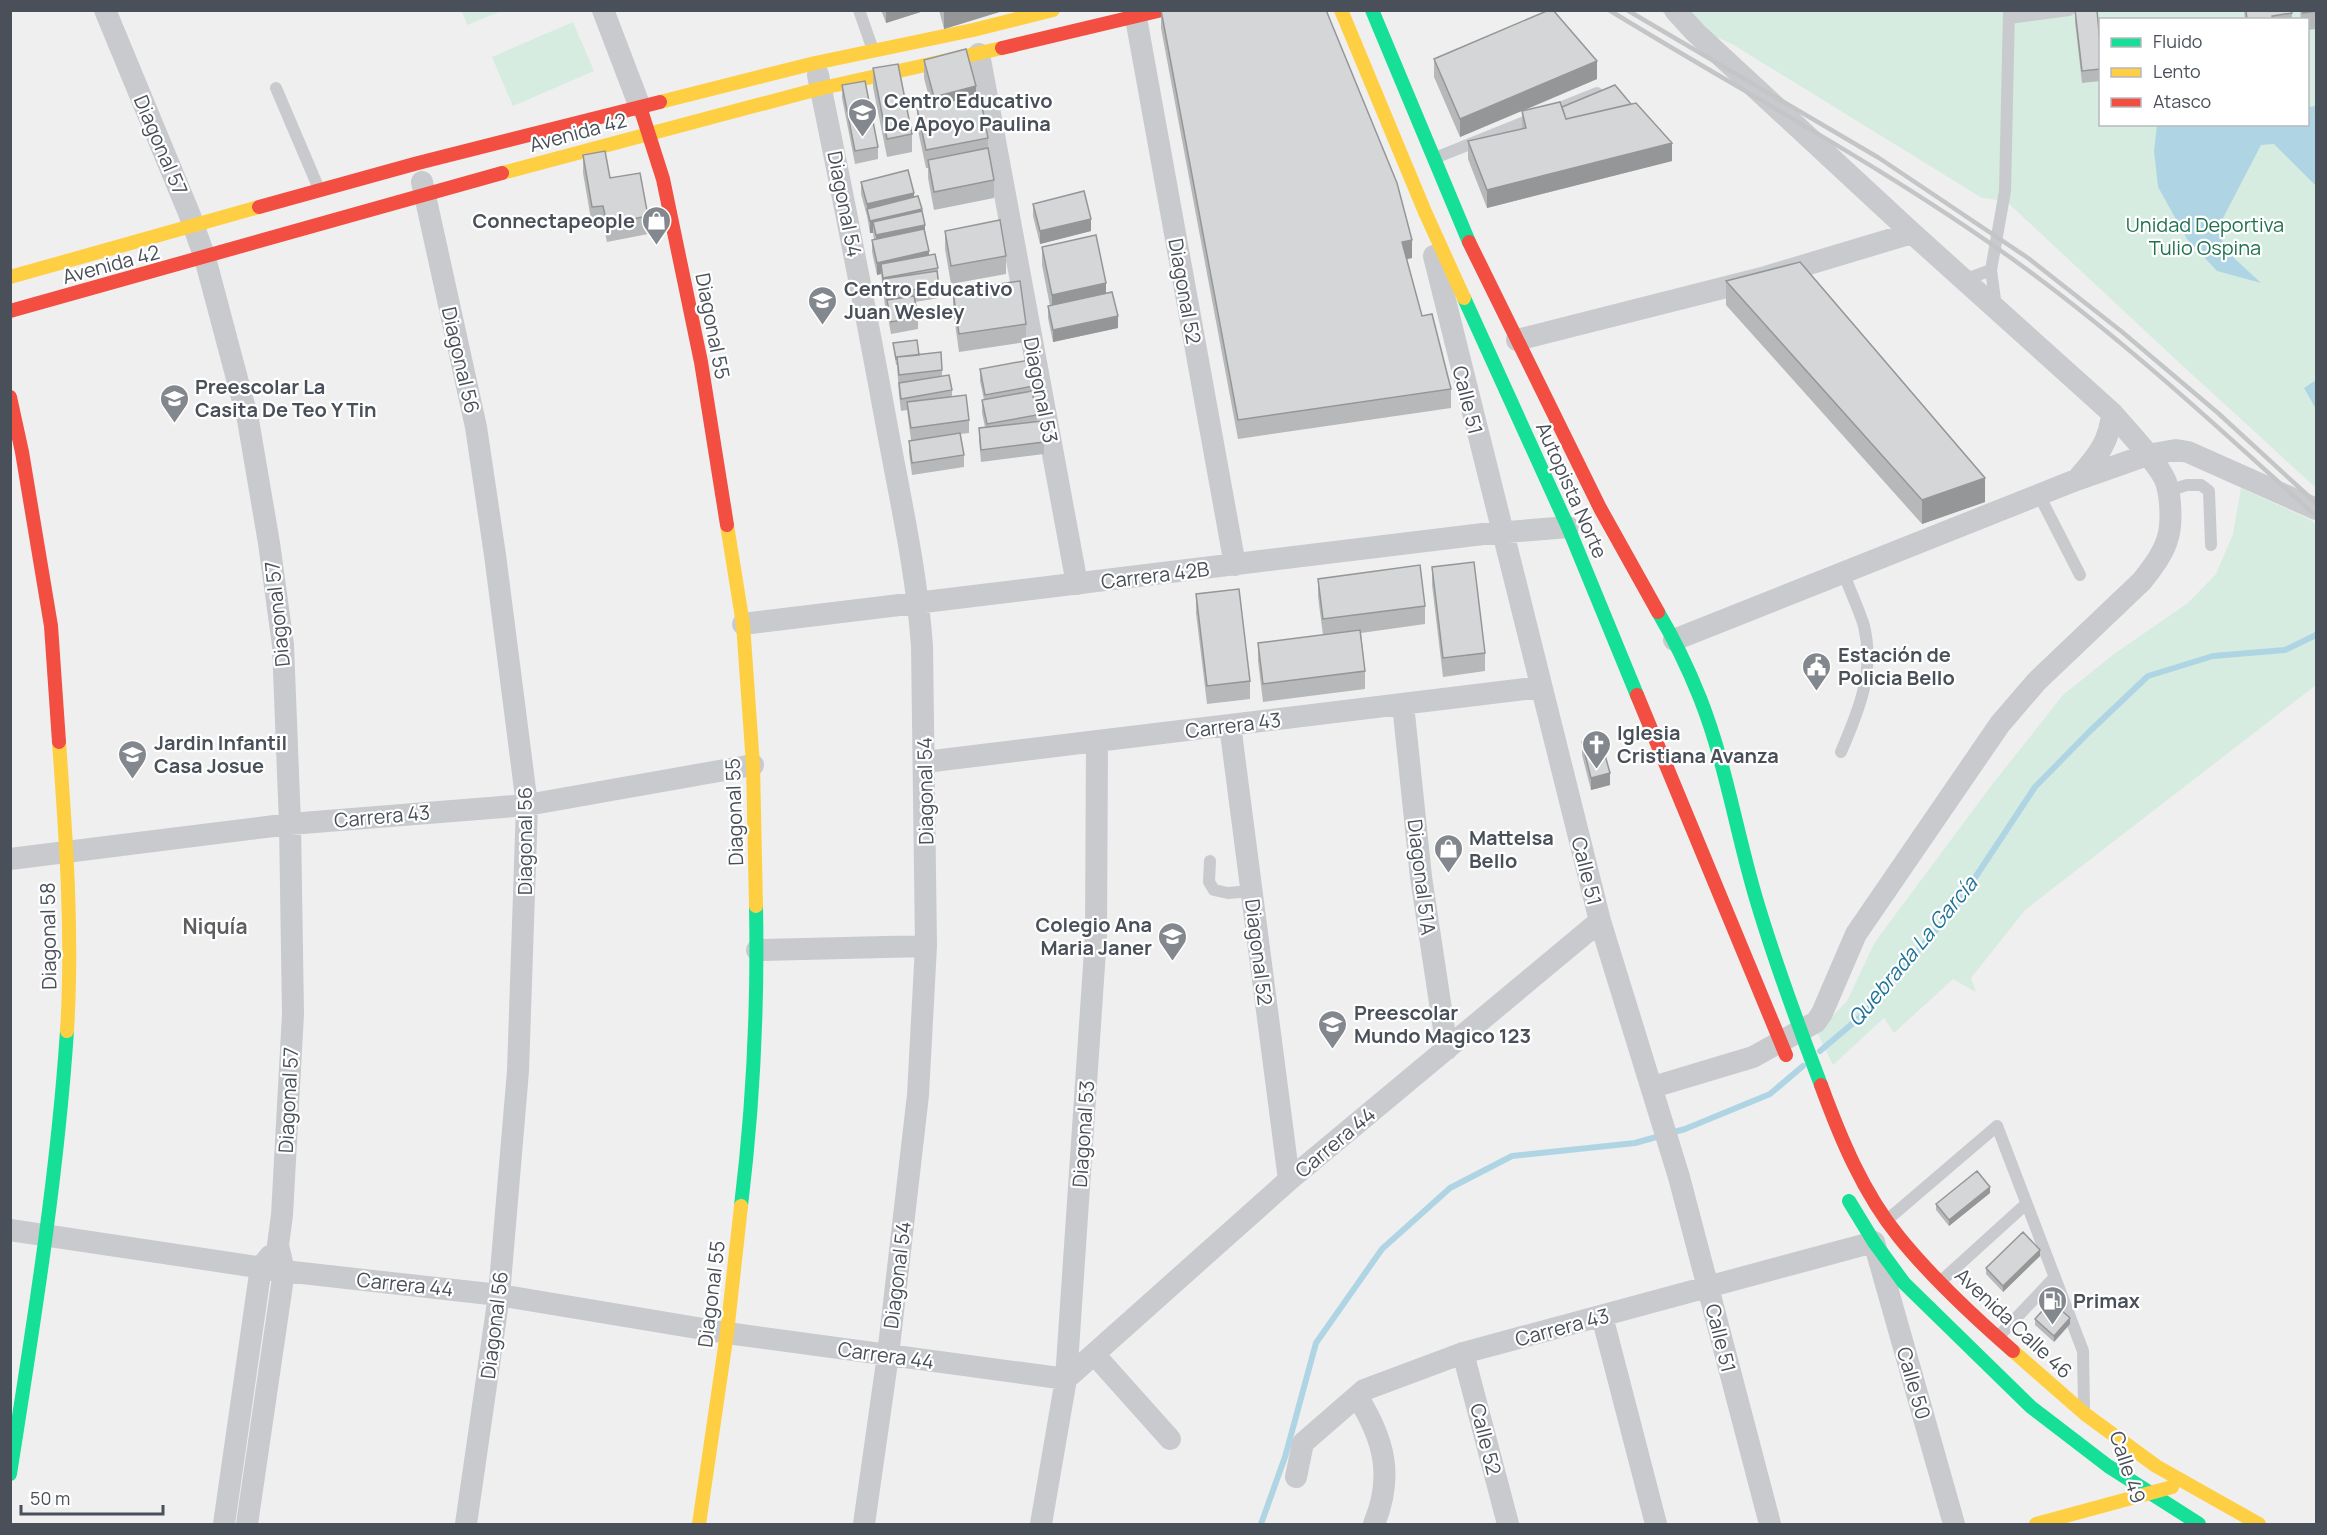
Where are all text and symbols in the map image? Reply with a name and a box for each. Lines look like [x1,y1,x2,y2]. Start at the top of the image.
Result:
legend [2099,18,2309,126]
text: Fluido [2153,29,2202,53]
text: Lento [2153,59,2201,83]
place label: Centro Educativo De Apoyo Paulina [884,87,1053,137]
text: Atasco [2153,89,2211,113]
street label: Diagonal 57 [128,91,194,199]
school or university icon: Centro Educativo De Apoyo Paulina [847,96,879,138]
street label: Avenida 42 [526,106,630,158]
street label: Diagonal 54 [821,148,869,260]
shop icon: Connectapeople [640,204,672,246]
place label: Connectapeople [473,207,635,234]
park label: Unidad Deportiva Tulio Ospina [2126,211,2284,261]
street label: Diagonal 52 [1162,236,1208,346]
street label: Avenida 42 [59,238,163,290]
street label: Diagonal 55 [689,271,737,381]
place label: Centro Educativo Juan Wesley [844,275,1013,325]
school or university icon: Centro Educativo Juan Wesley [807,284,839,326]
street label: Diagonal 56 [436,304,486,416]
street label: Diagonal 53 [1018,335,1064,445]
street label: Calle 51 [1446,363,1490,437]
place label: Preescolar La Casita De Teo Y Tin [195,373,377,423]
school or university icon: Preescolar La Casita De Teo Y Tin [158,382,190,424]
street label: Autopista Norte [1530,418,1614,562]
street label: Carrera 42B [1099,555,1211,595]
street label: Diagonal 57 [258,560,296,668]
place label: Estación de Policia Bello [1838,641,1955,691]
public building icon: Estación de Policia Bello [1801,650,1833,692]
street label: Carrera 43 [1184,706,1282,744]
place label: Iglesia Cristiana Avanza [1617,719,1779,769]
church icon: Iglesia Cristiana Avanza [1580,728,1612,770]
place label: Jardin Infantil Casa Josue [154,729,287,779]
street label: Diagonal 54 [911,737,939,845]
school or university icon: Jardin Infantil Casa Josue [117,738,149,780]
street label: Diagonal 55 [719,758,749,866]
street label: Diagonal 56 [511,787,538,895]
street label: Carrera 43 [333,798,431,834]
street label: Diagonal 51A [1401,818,1443,937]
place label: Mattelsa Bello [1469,824,1554,874]
shop icon: Mattelsa Bello [1432,832,1464,874]
street label: Calle 51 [1565,834,1609,908]
water label: Quebrada La García [1841,869,1984,1032]
street label: Diagonal 58 [34,882,62,990]
street label: Diagonal 52 [1239,897,1279,1007]
place label: Colegio Ana Maria Janer [1035,911,1152,961]
district label: Niquía [182,912,248,940]
school or university icon: Colegio Ana Maria Janer [1157,920,1189,962]
place label: Preescolar Mundo Magico 123 [1354,999,1531,1049]
school or university icon: Preescolar Mundo Magico 123 [1317,1008,1349,1050]
street label: Diagonal 57 [272,1046,304,1154]
street label: Diagonal 53 [1066,1080,1100,1188]
street label: Carrera 44 [1289,1100,1381,1184]
street label: Diagonal 54 [877,1220,917,1330]
street label: Diagonal 55 [691,1239,731,1349]
street label: Avenida Calle 46 [1950,1262,2078,1384]
street label: Carrera 44 [355,1266,455,1302]
street label: Diagonal 56 [474,1270,514,1380]
fuel station icon: Primax [2036,1284,2068,1326]
place label: Primax [2073,1287,2140,1314]
street label: Calle 51 [1699,1301,1743,1375]
street label: Carrera 43 [1512,1302,1612,1352]
street label: Carrera 44 [836,1335,936,1375]
street label: Calle 50 [1891,1344,1937,1422]
street label: Calle 52 [1464,1400,1508,1478]
street label: Calle 49 [2104,1427,2152,1507]
scale bar [21,1478,164,1516]
text: 50 m [30,1486,70,1510]

